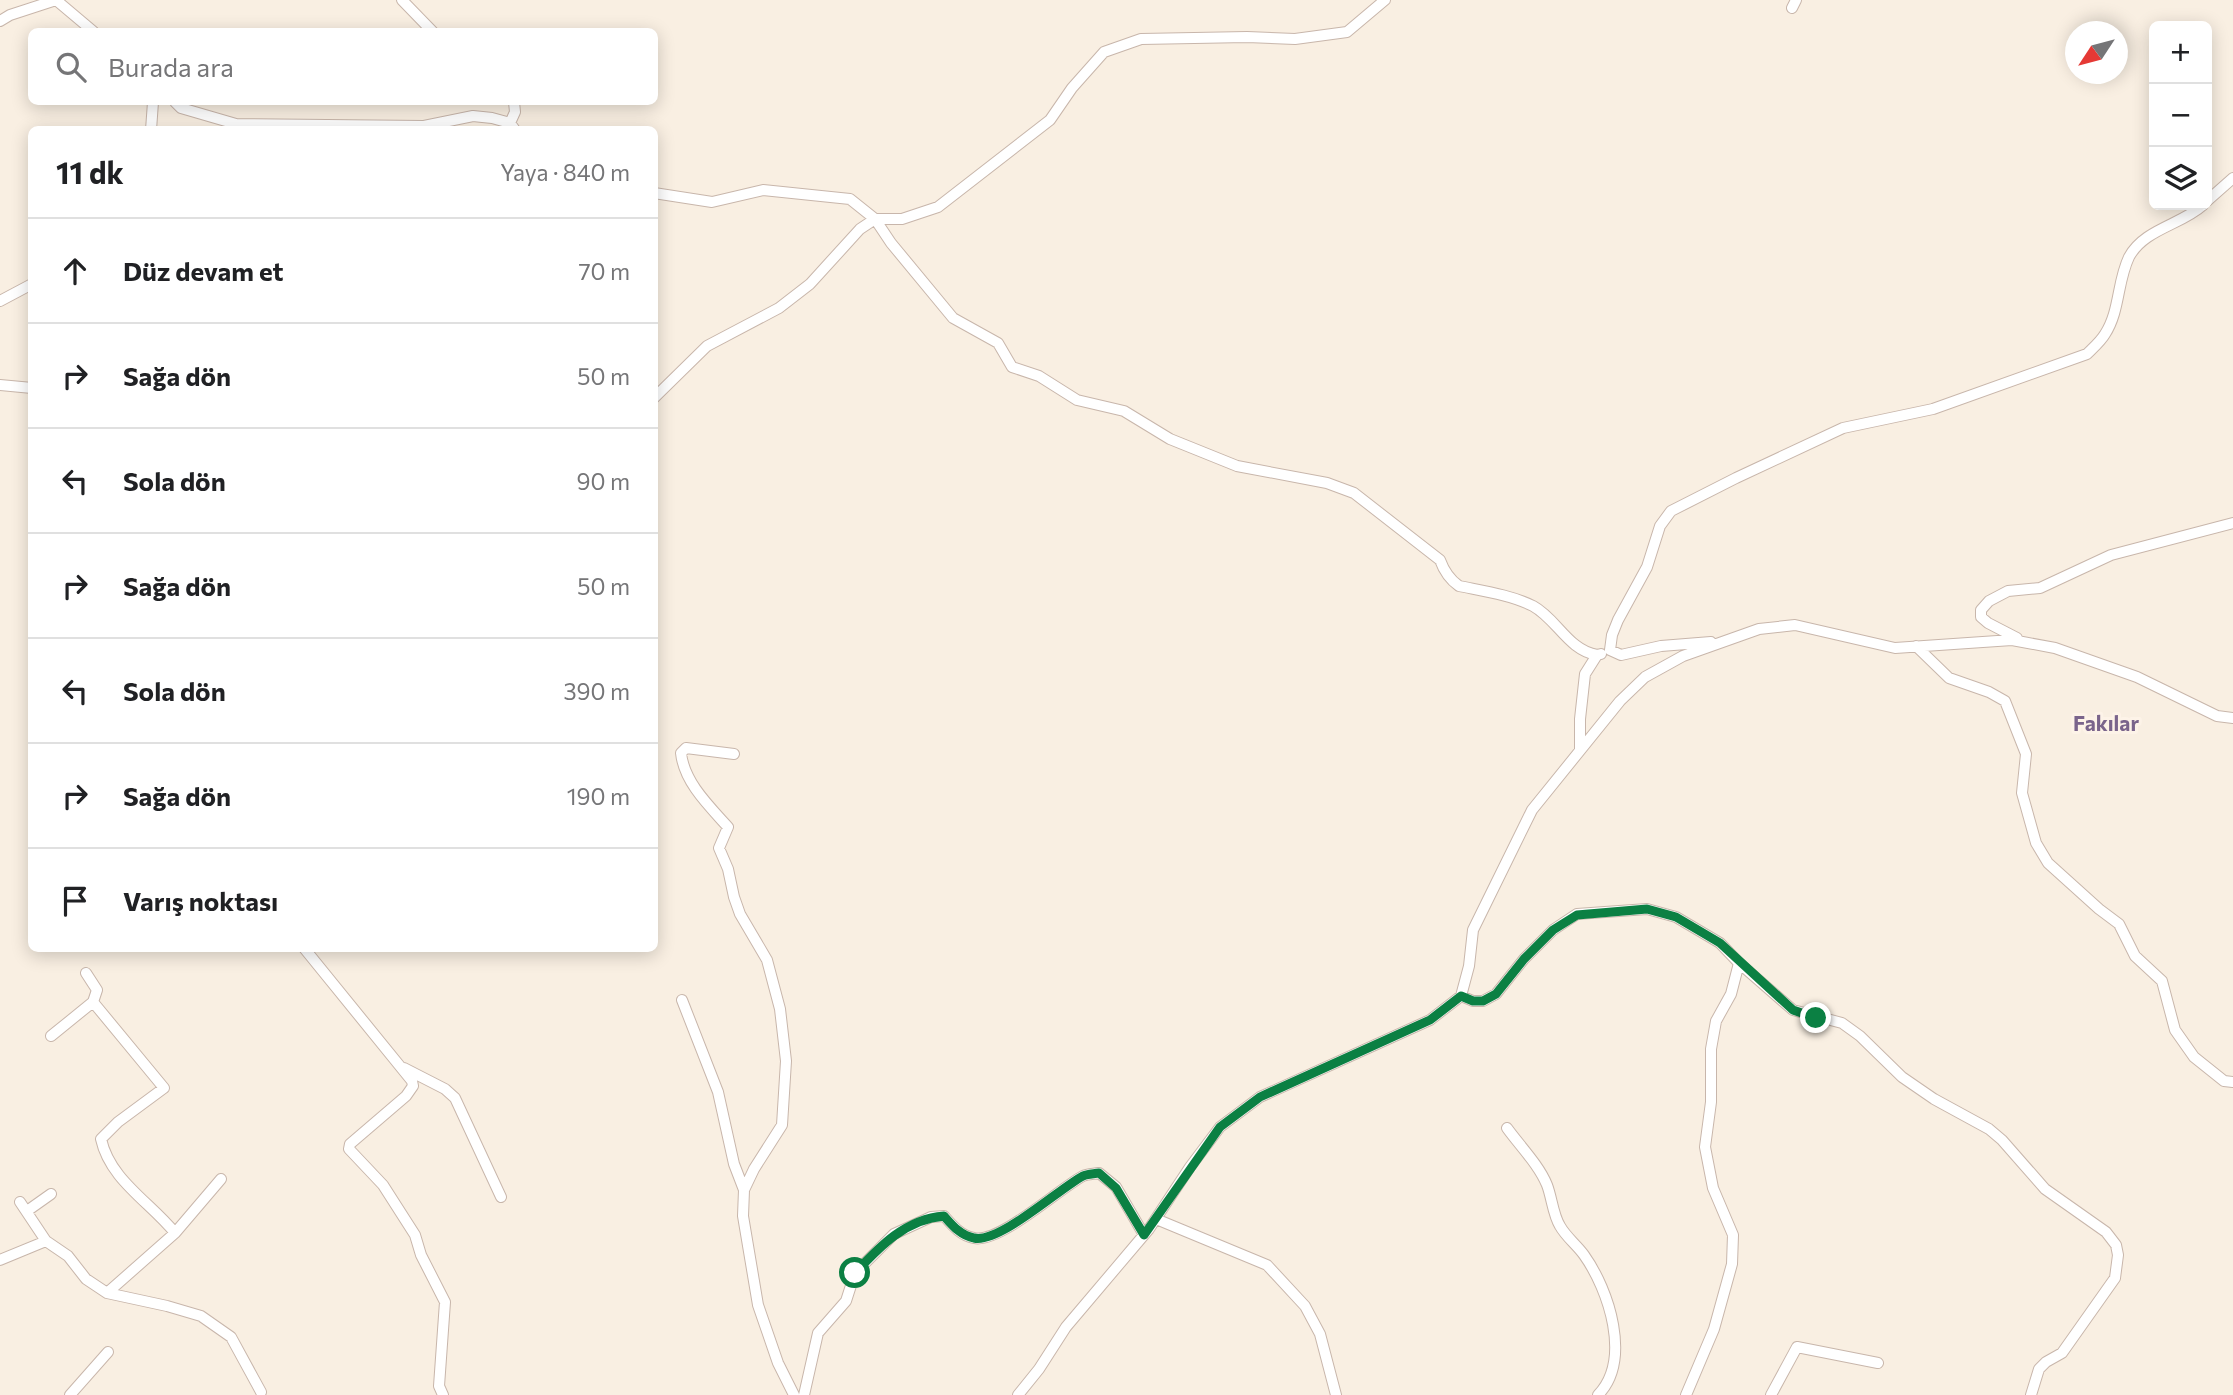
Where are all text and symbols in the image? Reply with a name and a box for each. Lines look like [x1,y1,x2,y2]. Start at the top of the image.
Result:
north arrow [2065,21,2128,84]
map controls [2149,21,2212,210]
button: + [2149,21,2212,84]
search box [28,28,658,105]
icon: search [52,48,90,86]
text: Burada ara [108,51,234,82]
button: − [2149,84,2212,147]
button: layers [2149,147,2212,210]
text: 11 dk [56,153,124,190]
text: Yaya · 840 m [500,158,630,186]
icon: ahead [56,252,94,290]
text: Düz devam et [123,255,284,286]
text: 70 m [578,257,630,285]
icon: right [56,357,94,395]
text: Sağa dön [123,360,231,391]
text: 50 m [577,362,630,390]
icon: left [56,462,94,500]
text: Sola dön [123,465,226,496]
text: 90 m [577,467,630,495]
icon: right [56,567,94,605]
text: Sağa dön [123,570,231,601]
text: 50 m [577,572,630,600]
icon: left [56,672,94,710]
text: Sola dön [123,675,226,706]
text: 390 m [563,677,630,705]
district label: Fakılar [2073,710,2139,735]
icon: right [56,777,94,815]
text: Sağa dön [123,780,231,811]
text: 190 m [567,782,630,810]
icon: arrive [56,882,94,920]
text: Varış noktası [123,885,278,916]
route end [1800,1002,1831,1033]
route start [839,1257,870,1288]

